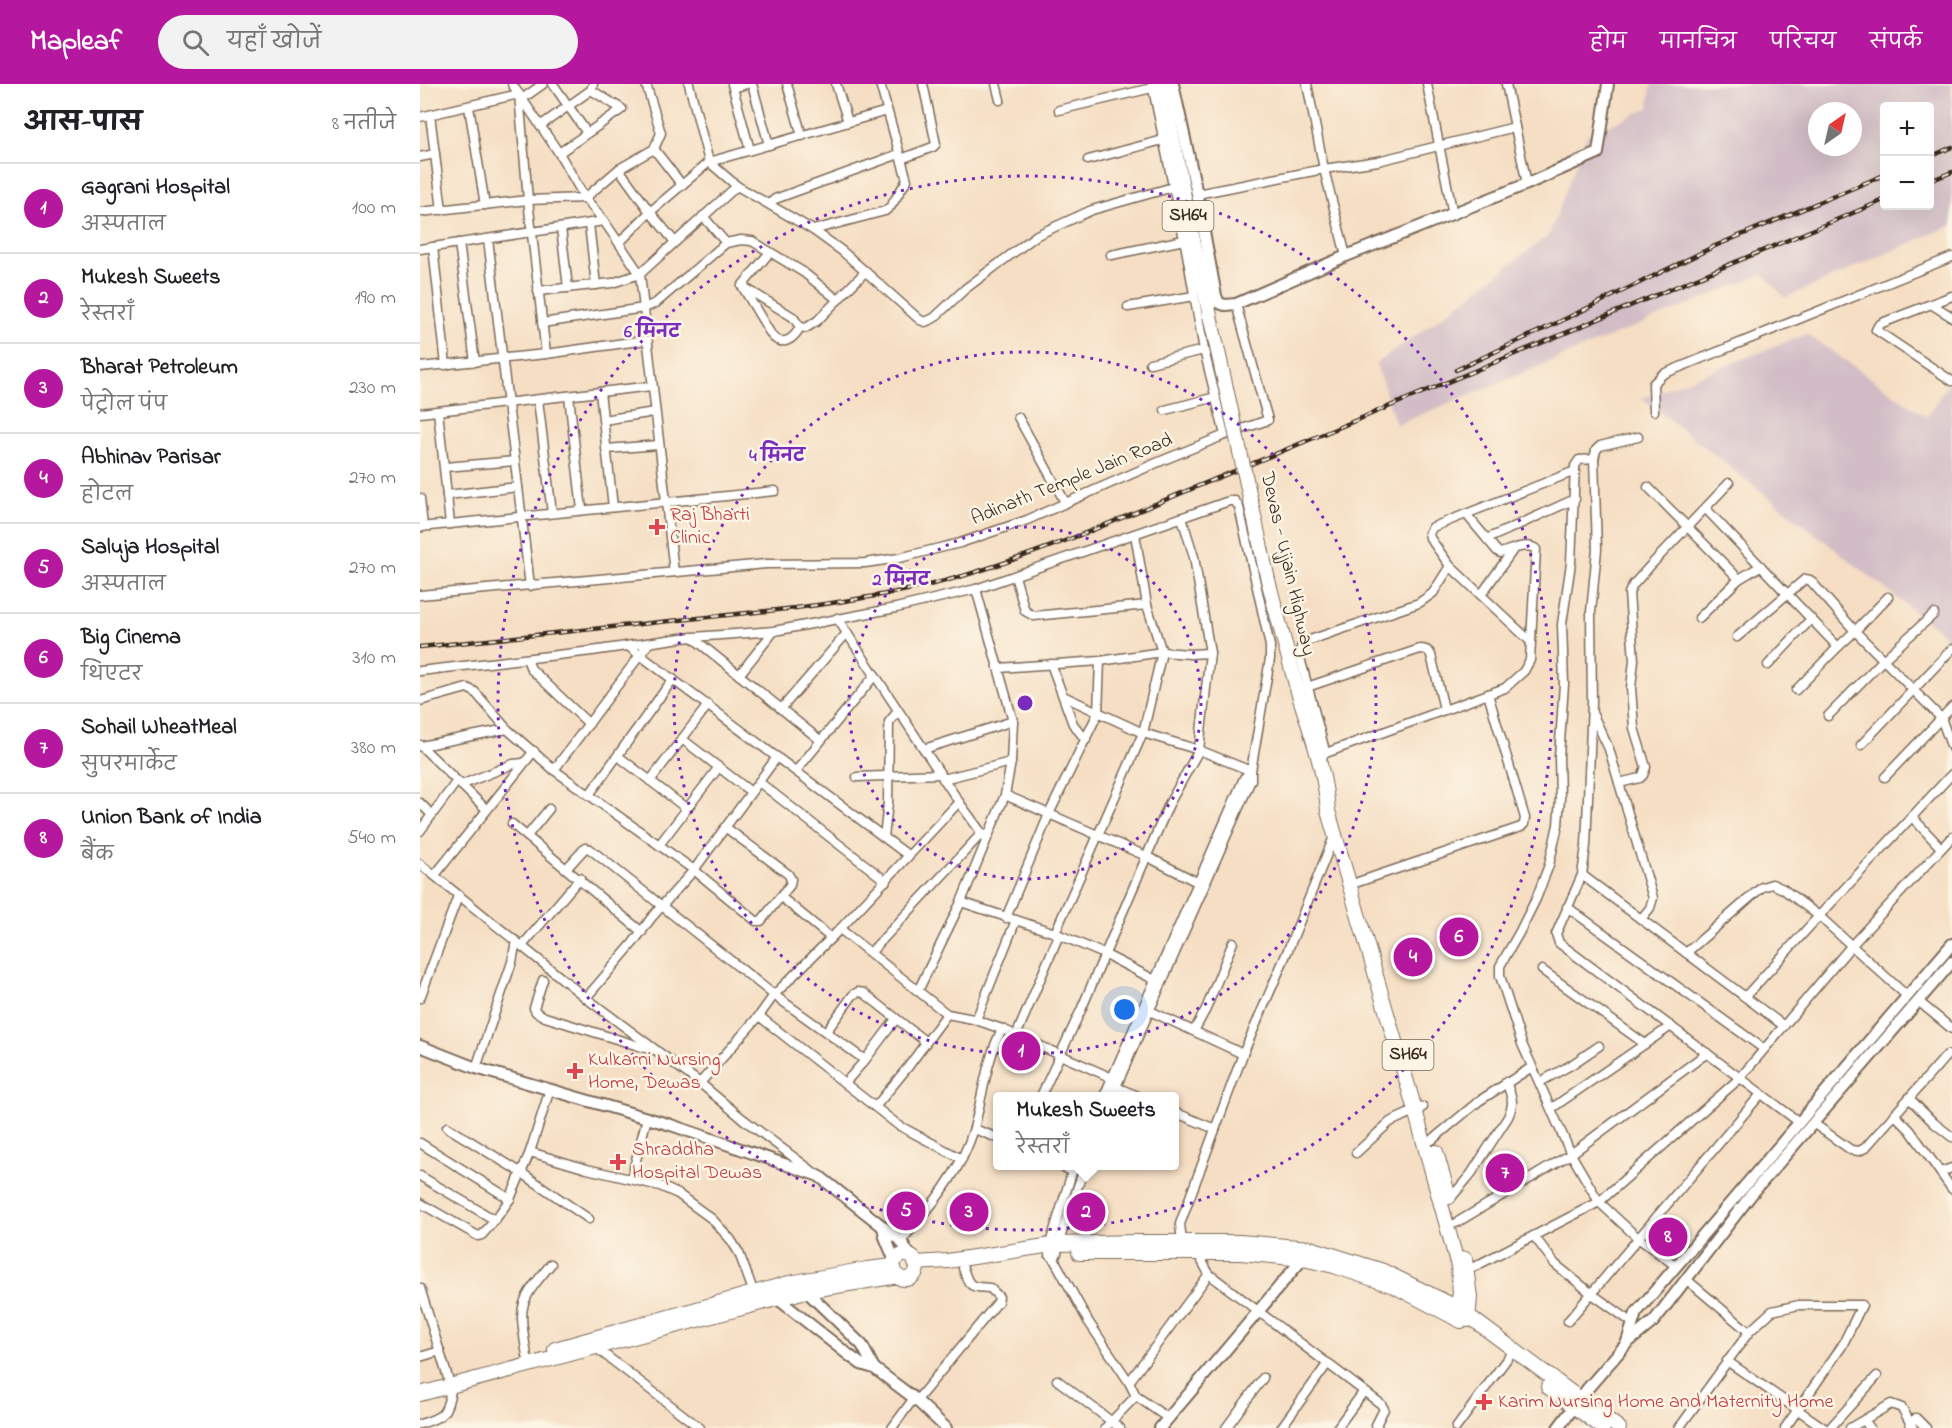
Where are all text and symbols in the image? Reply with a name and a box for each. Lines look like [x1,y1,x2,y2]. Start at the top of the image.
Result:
search box [158,15,578,69]
text: Mapleaf [30,22,122,63]
icon: search [179,26,212,59]
text: यहाँ खोजें [227,27,321,59]
text: होम [1590,28,1627,58]
text: मानचित्र [1660,28,1737,58]
text: परिचय [1770,28,1836,58]
text: संपर्क [1869,28,1922,58]
north arrow [1808,102,1862,156]
map controls [1880,102,1934,210]
button: + [1880,102,1934,156]
text: आस-पास [24,105,142,143]
text: 8 नतीजे [332,110,396,139]
button: − [1880,156,1934,210]
text: Gagrani Hospital [81,172,230,204]
text: 1 [40,194,47,223]
text: 100 m [352,194,396,223]
road number: SH64 [1162,201,1214,231]
text: अस्पताल [81,211,166,240]
text: Mukesh Sweets [81,262,220,294]
text: 2 [39,284,48,313]
text: 190 m [354,284,396,313]
text: रेस्तराँ [81,301,134,330]
text: 6 मिनट [624,316,682,346]
text: Bharat Petroleum [81,352,238,384]
text: 3 [39,374,48,403]
text: 230 m [349,374,396,403]
text: पेट्रोल पंप [81,391,167,420]
street label: Adinath Temple Jain Road [967,426,1177,534]
text: 4 मिनट [749,440,807,470]
text: Abhinav Parisar [81,442,221,474]
text: 4 [39,464,48,493]
text: 270 m [349,464,396,493]
street label: Devas - Ujjain Highway [1251,468,1322,659]
text: होटल [81,481,133,510]
place label: Raj Bharti Clinic [670,501,750,553]
marker: Raj Bharti Clinic [648,518,666,536]
text: Saluja Hospital [81,532,219,564]
text: 5 [38,554,49,583]
text: 270 m [349,554,396,583]
text: 2 मिनट [871,564,932,594]
text: अस्पताल [81,571,166,600]
text: Big Cinema [81,622,181,654]
text: 6 [39,644,48,673]
text: 310 m [352,644,396,673]
text: थिएटर [81,661,142,690]
centre of rings [1015,693,1035,713]
text: Sohail WheatMeal [81,712,237,744]
text: 7 [39,734,48,763]
text: 380 m [351,734,396,763]
text: सुपरमार्केट [81,751,177,780]
text: Union Bank of India [81,802,262,834]
text: 8 [40,824,47,853]
text: 540 m [347,824,396,853]
text: बैंक [81,841,114,870]
pin: 6 [1440,914,1478,960]
pin: 4 [1394,934,1432,980]
your location [1110,995,1139,1024]
pin: 1 [1002,1028,1040,1074]
road number: SH64 [1382,1040,1434,1070]
place label: Kulkarni Nursing Home, Dewas [588,1046,720,1098]
marker: Kulkarni Nursing Home, Dewas [566,1062,584,1080]
popup [993,1092,1179,1170]
text: Mukesh Sweets [1016,1095,1156,1127]
text: रेस्तराँ [1016,1134,1070,1163]
place label: Shraddha Hospital Dewas [632,1136,762,1188]
pin: 7 [1486,1150,1524,1196]
marker: Shraddha Hospital Dewas [609,1153,627,1171]
pin: 5 [886,1188,926,1234]
pin: 3 [950,1190,988,1234]
pin: 2 [1066,1190,1106,1234]
pin: 8 [1648,1214,1688,1260]
place label: Karim Nursing Home and Maternity Home [1498,1388,1834,1418]
marker: Karim Nursing Home and Maternity Home [1475,1393,1493,1411]

